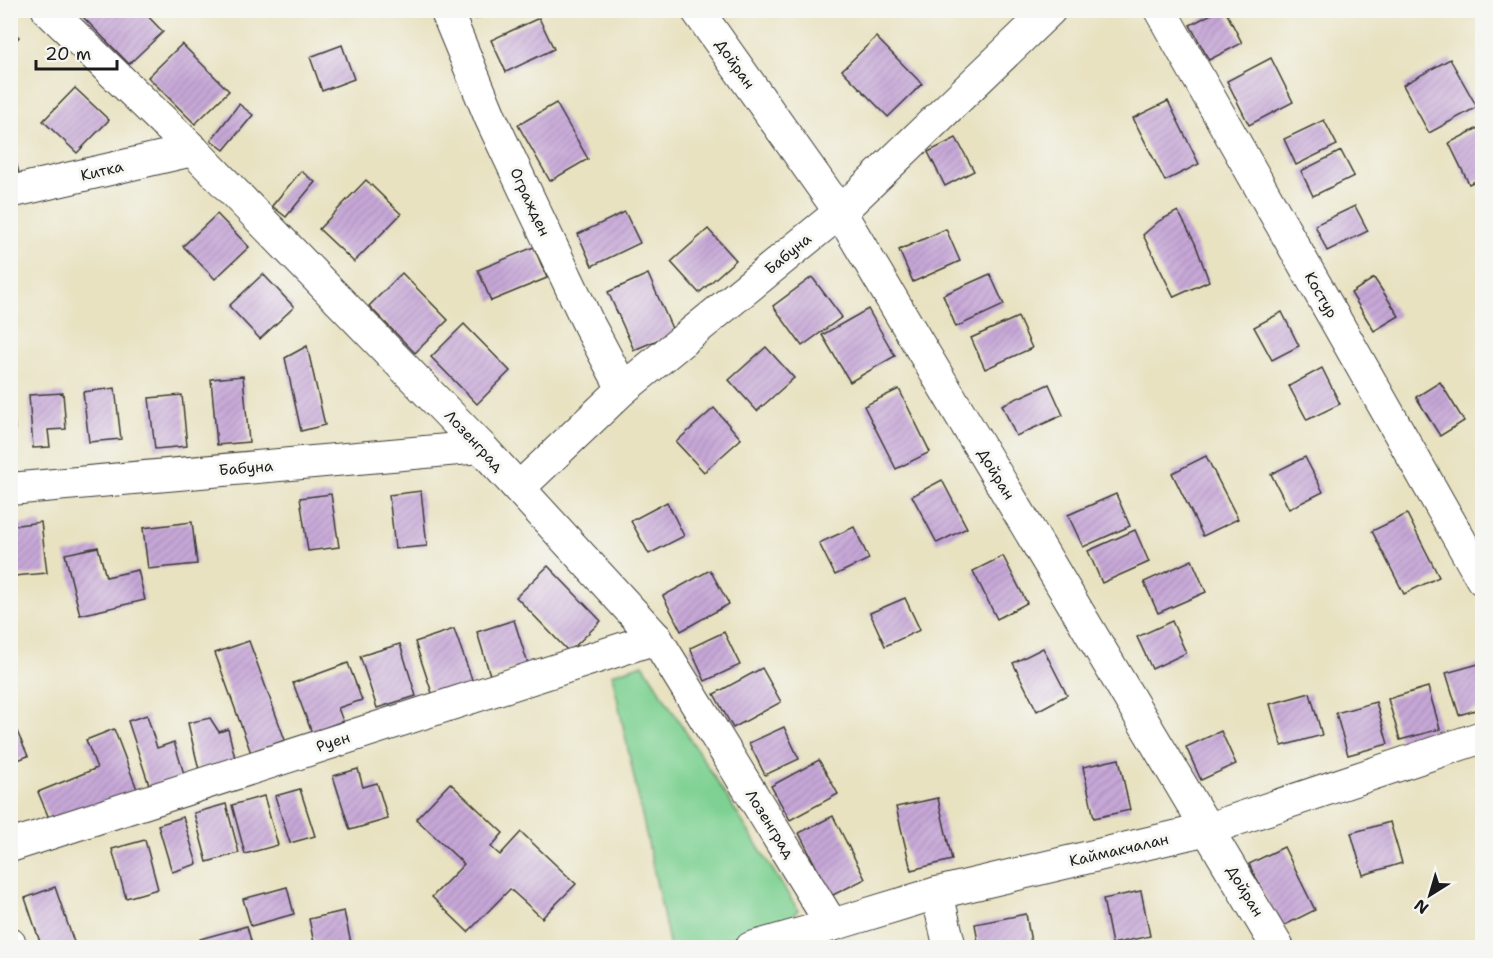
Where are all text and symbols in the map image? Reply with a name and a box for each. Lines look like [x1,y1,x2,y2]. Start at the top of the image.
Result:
scale bar [36,33,117,71]
street label: Дойран [711,35,759,93]
text: 20 m [45,42,91,66]
street label: Китка [79,156,126,186]
street label: Огражден [505,165,555,239]
street label: Бабуна [760,229,816,279]
street label: Костур [1300,268,1342,322]
street label: Лозенград [440,406,508,477]
street label: Дойран [973,445,1019,503]
street label: Бабуна [218,456,275,480]
street label: Руен [314,727,352,757]
street label: Лозенград [741,786,799,863]
street label: Каймакчалан [1067,829,1171,871]
street label: Дойран [1222,862,1268,920]
north arrow [1400,865,1460,925]
text: N [1410,894,1433,919]

